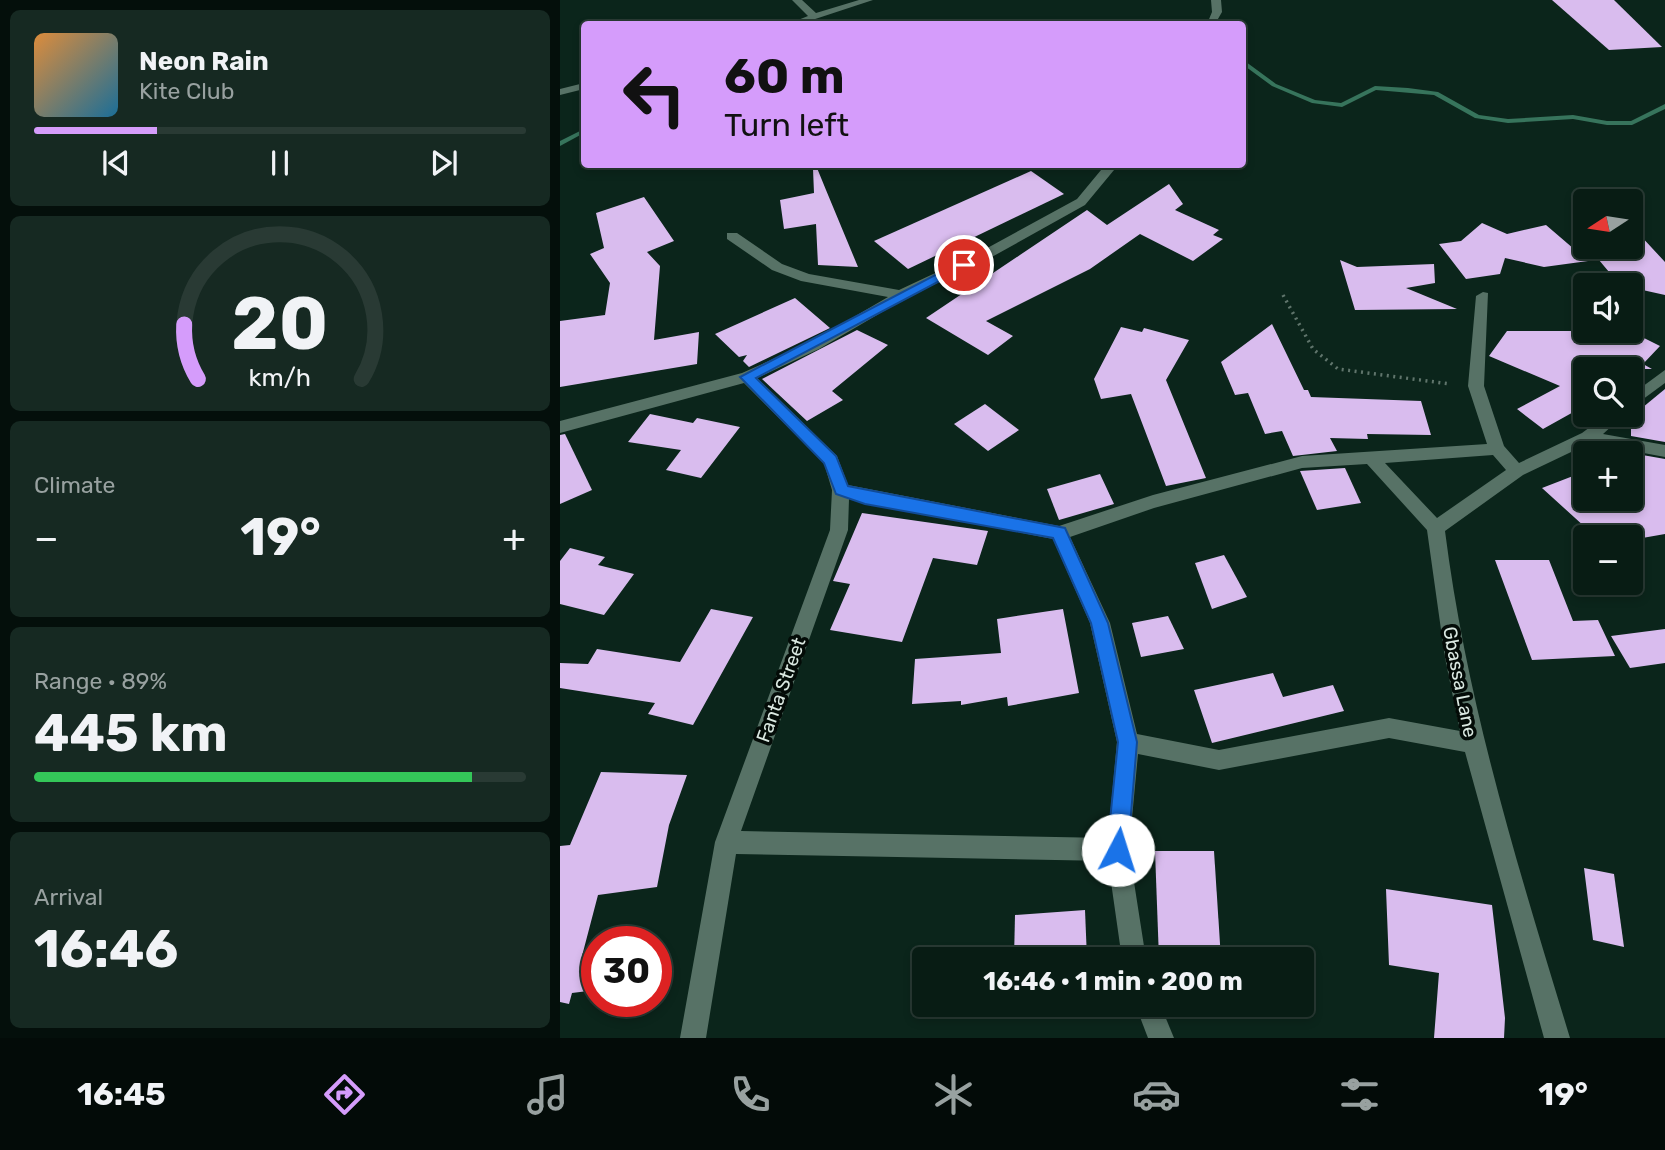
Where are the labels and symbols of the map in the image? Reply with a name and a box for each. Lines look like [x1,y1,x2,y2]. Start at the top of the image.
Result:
north arrow [1573,189,1643,259]
pin [934,235,994,295]
street label: Gbassa Lane [1438,625,1482,739]
street label: Fanta Street [751,634,811,746]
position arrow [1081,813,1155,887]
speed limit sign: 30 [581,926,672,1017]

